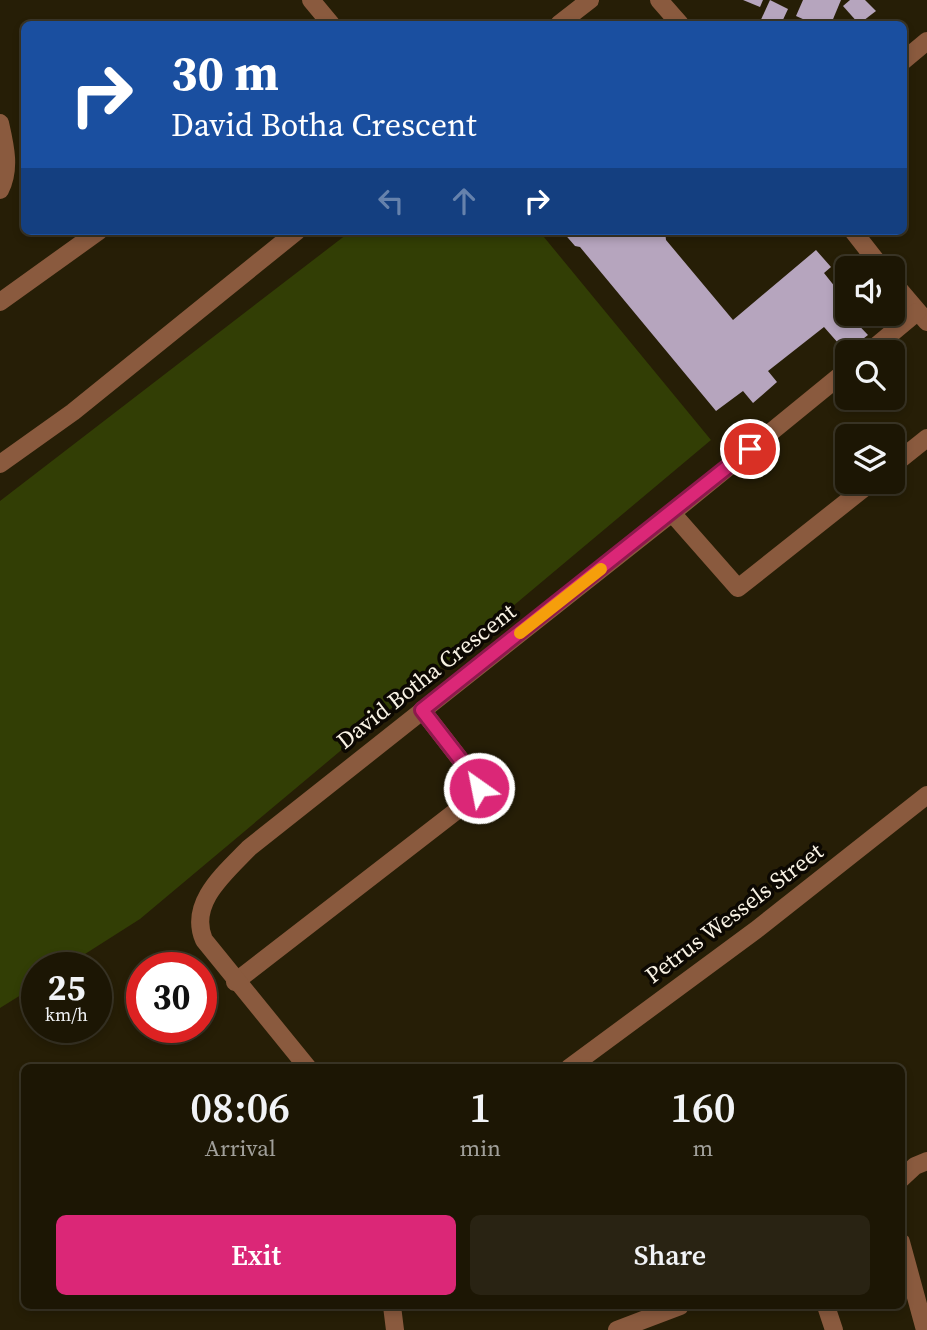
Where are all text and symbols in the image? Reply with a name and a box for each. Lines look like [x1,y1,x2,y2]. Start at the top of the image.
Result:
text: 30 m [171,39,279,106]
icon: right [56,49,147,140]
text: David Botha Crescent [171,103,477,147]
icon: left [372,182,410,220]
icon: ahead [445,182,483,220]
icon: right [518,182,556,220]
map controls [835,256,905,494]
button: sound [835,256,905,326]
button: search [835,340,905,410]
pin [720,419,780,479]
button: layers [835,424,905,494]
icon: arrive [731,430,769,468]
street label: David Botha Crescent [330,595,523,756]
position arrow [442,751,516,825]
street label: Petrus Wessels Street [638,835,830,991]
speed limit sign: 30 [126,952,217,1043]
text: 25 [48,964,85,1012]
text: km/h [45,1002,88,1027]
text: 08:06 [190,1078,290,1136]
text: 1 [469,1078,491,1136]
text: 160 [670,1078,736,1136]
text: Arrival [205,1132,276,1164]
text: min [459,1132,501,1164]
text: m [693,1132,713,1164]
button: Exit [56,1215,456,1295]
button: Share [470,1215,870,1295]

